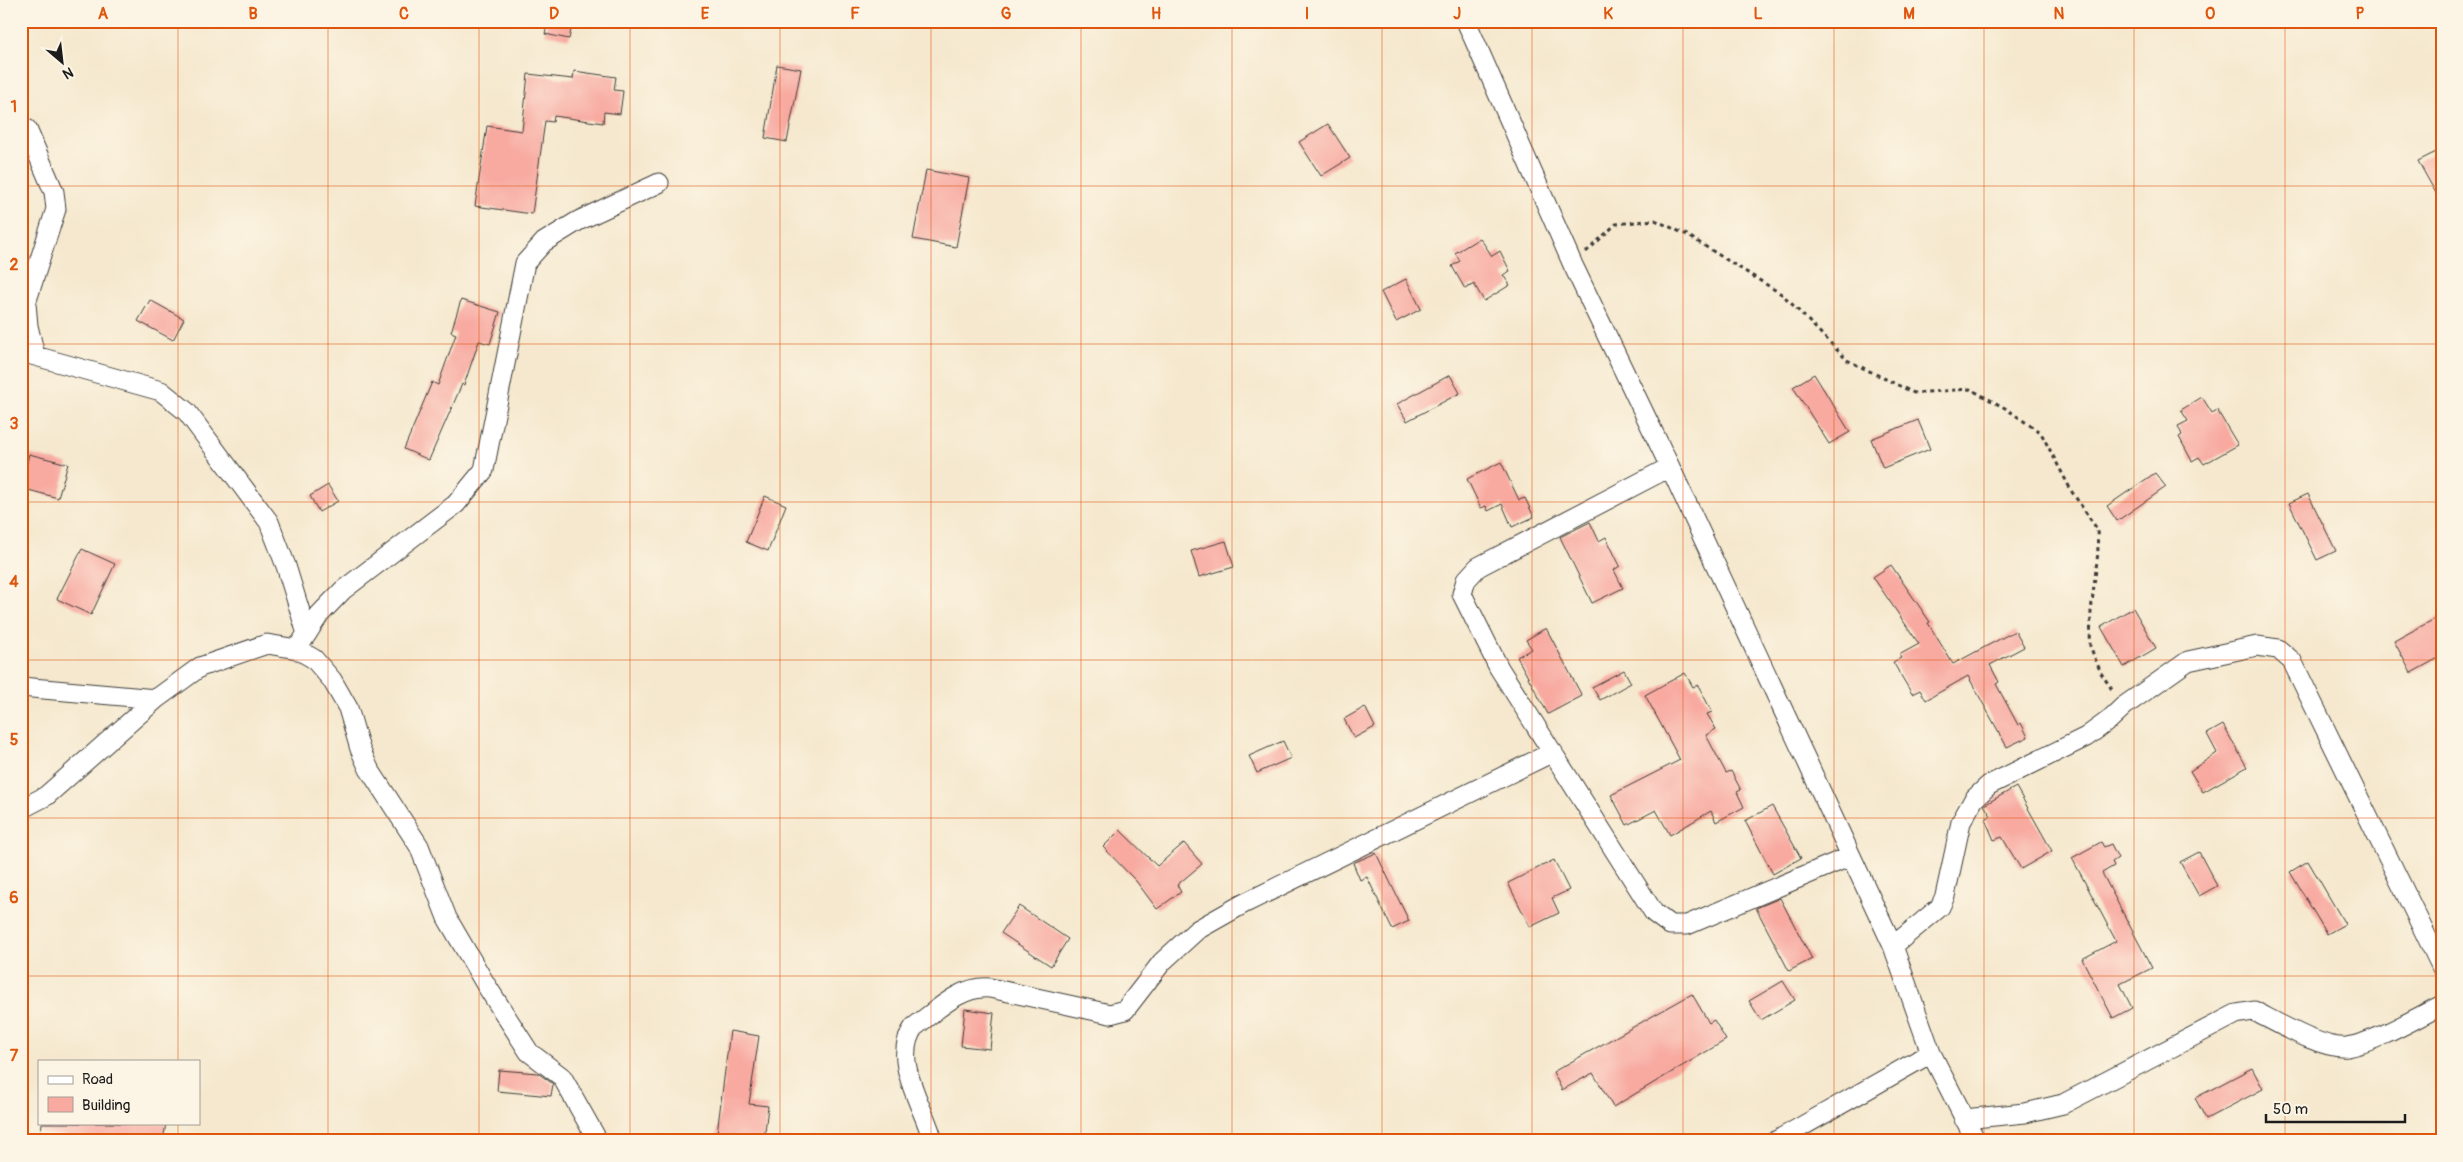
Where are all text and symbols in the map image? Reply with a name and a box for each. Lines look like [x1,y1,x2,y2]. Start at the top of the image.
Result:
text: A [98,4,109,24]
text: B [248,4,258,24]
text: C [399,4,409,24]
text: D [549,4,559,24]
text: E [701,4,710,24]
text: F [850,4,860,24]
text: G [1001,4,1012,24]
text: H [1151,4,1161,24]
text: I [1305,4,1309,24]
text: J [1453,4,1461,24]
text: K [1603,4,1613,24]
text: L [1753,4,1763,24]
text: M [1903,4,1915,24]
text: N [2054,4,2065,24]
text: O [2205,4,2215,24]
text: P [2356,4,2365,24]
north arrow [38,38,88,88]
text: N [60,63,76,83]
text: 1 [11,97,17,117]
text: 2 [10,255,19,275]
text: 3 [10,414,19,434]
text: 4 [9,572,19,592]
text: 5 [10,730,19,750]
text: 6 [9,888,19,908]
text: 7 [10,1046,19,1066]
legend [38,1060,200,1124]
text: Road [82,1070,113,1089]
scale bar [2266,1092,2404,1124]
text: Building [82,1096,130,1115]
text: 50 m [2273,1100,2308,1119]

